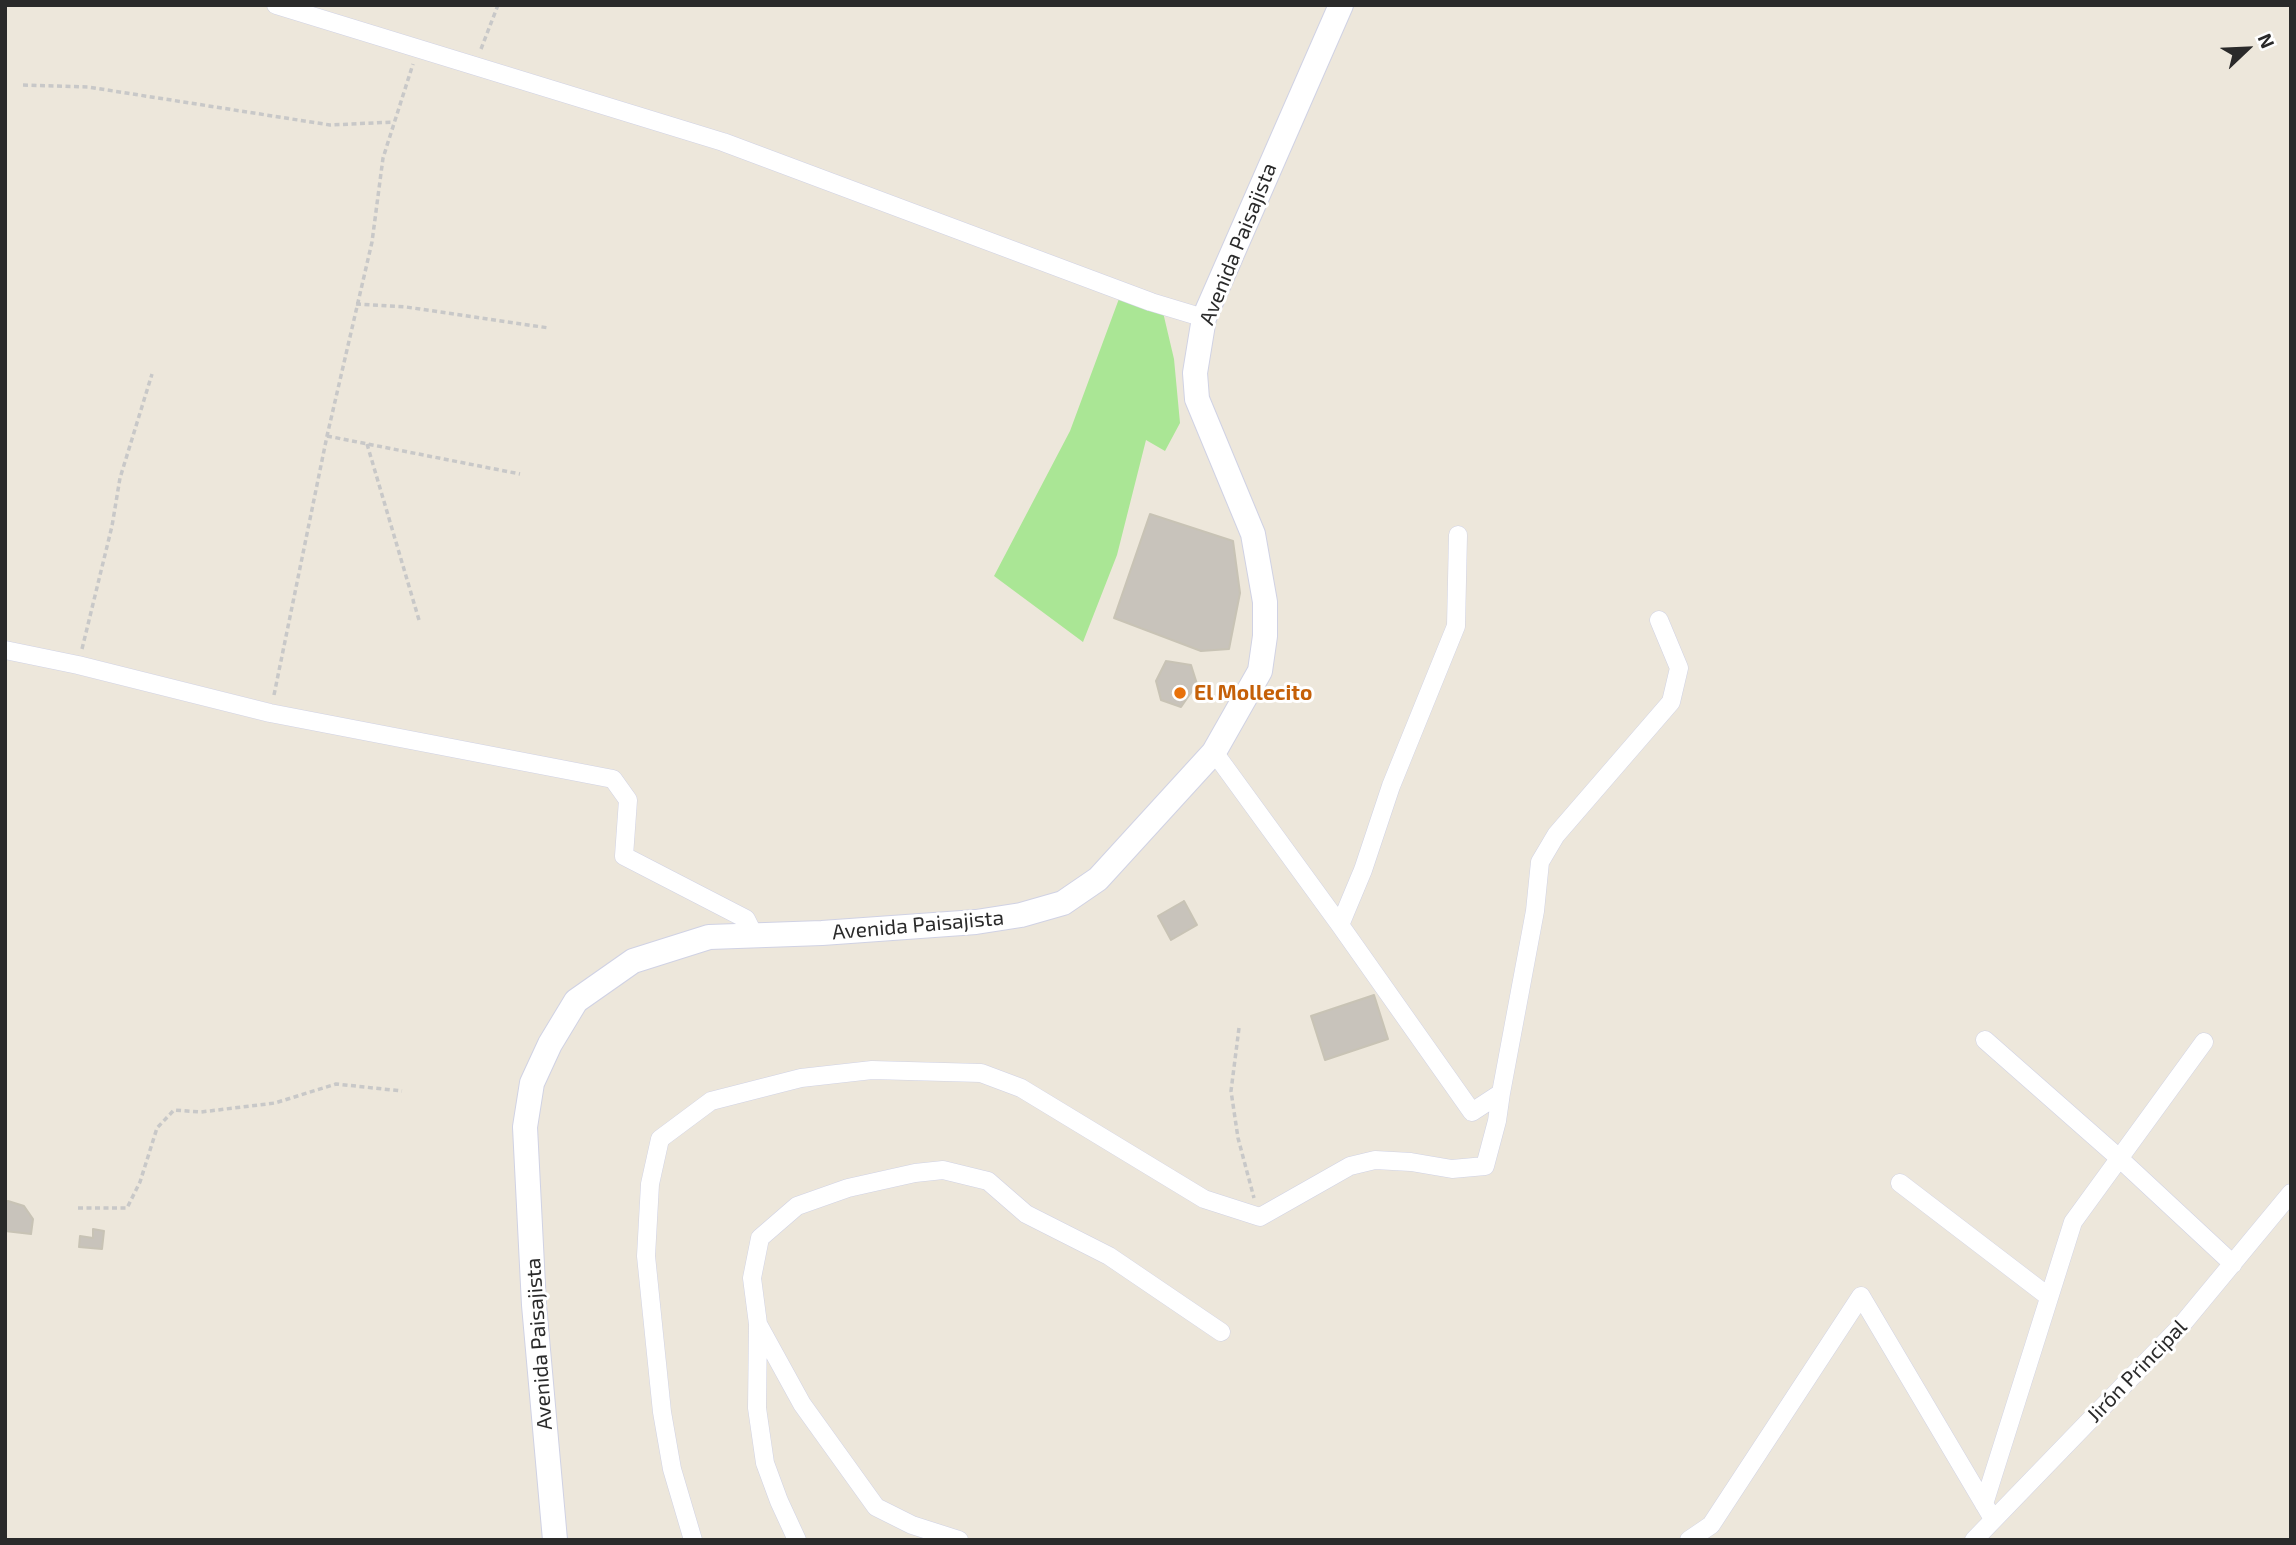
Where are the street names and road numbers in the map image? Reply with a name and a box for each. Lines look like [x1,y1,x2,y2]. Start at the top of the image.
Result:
street label: Avenida Paisajista [1194,159,1282,329]
street label: Avenida Paisajista [831,905,1005,945]
street label: Avenida Paisajista [520,1257,558,1431]
street label: Jirón Principal [2082,1314,2192,1428]

